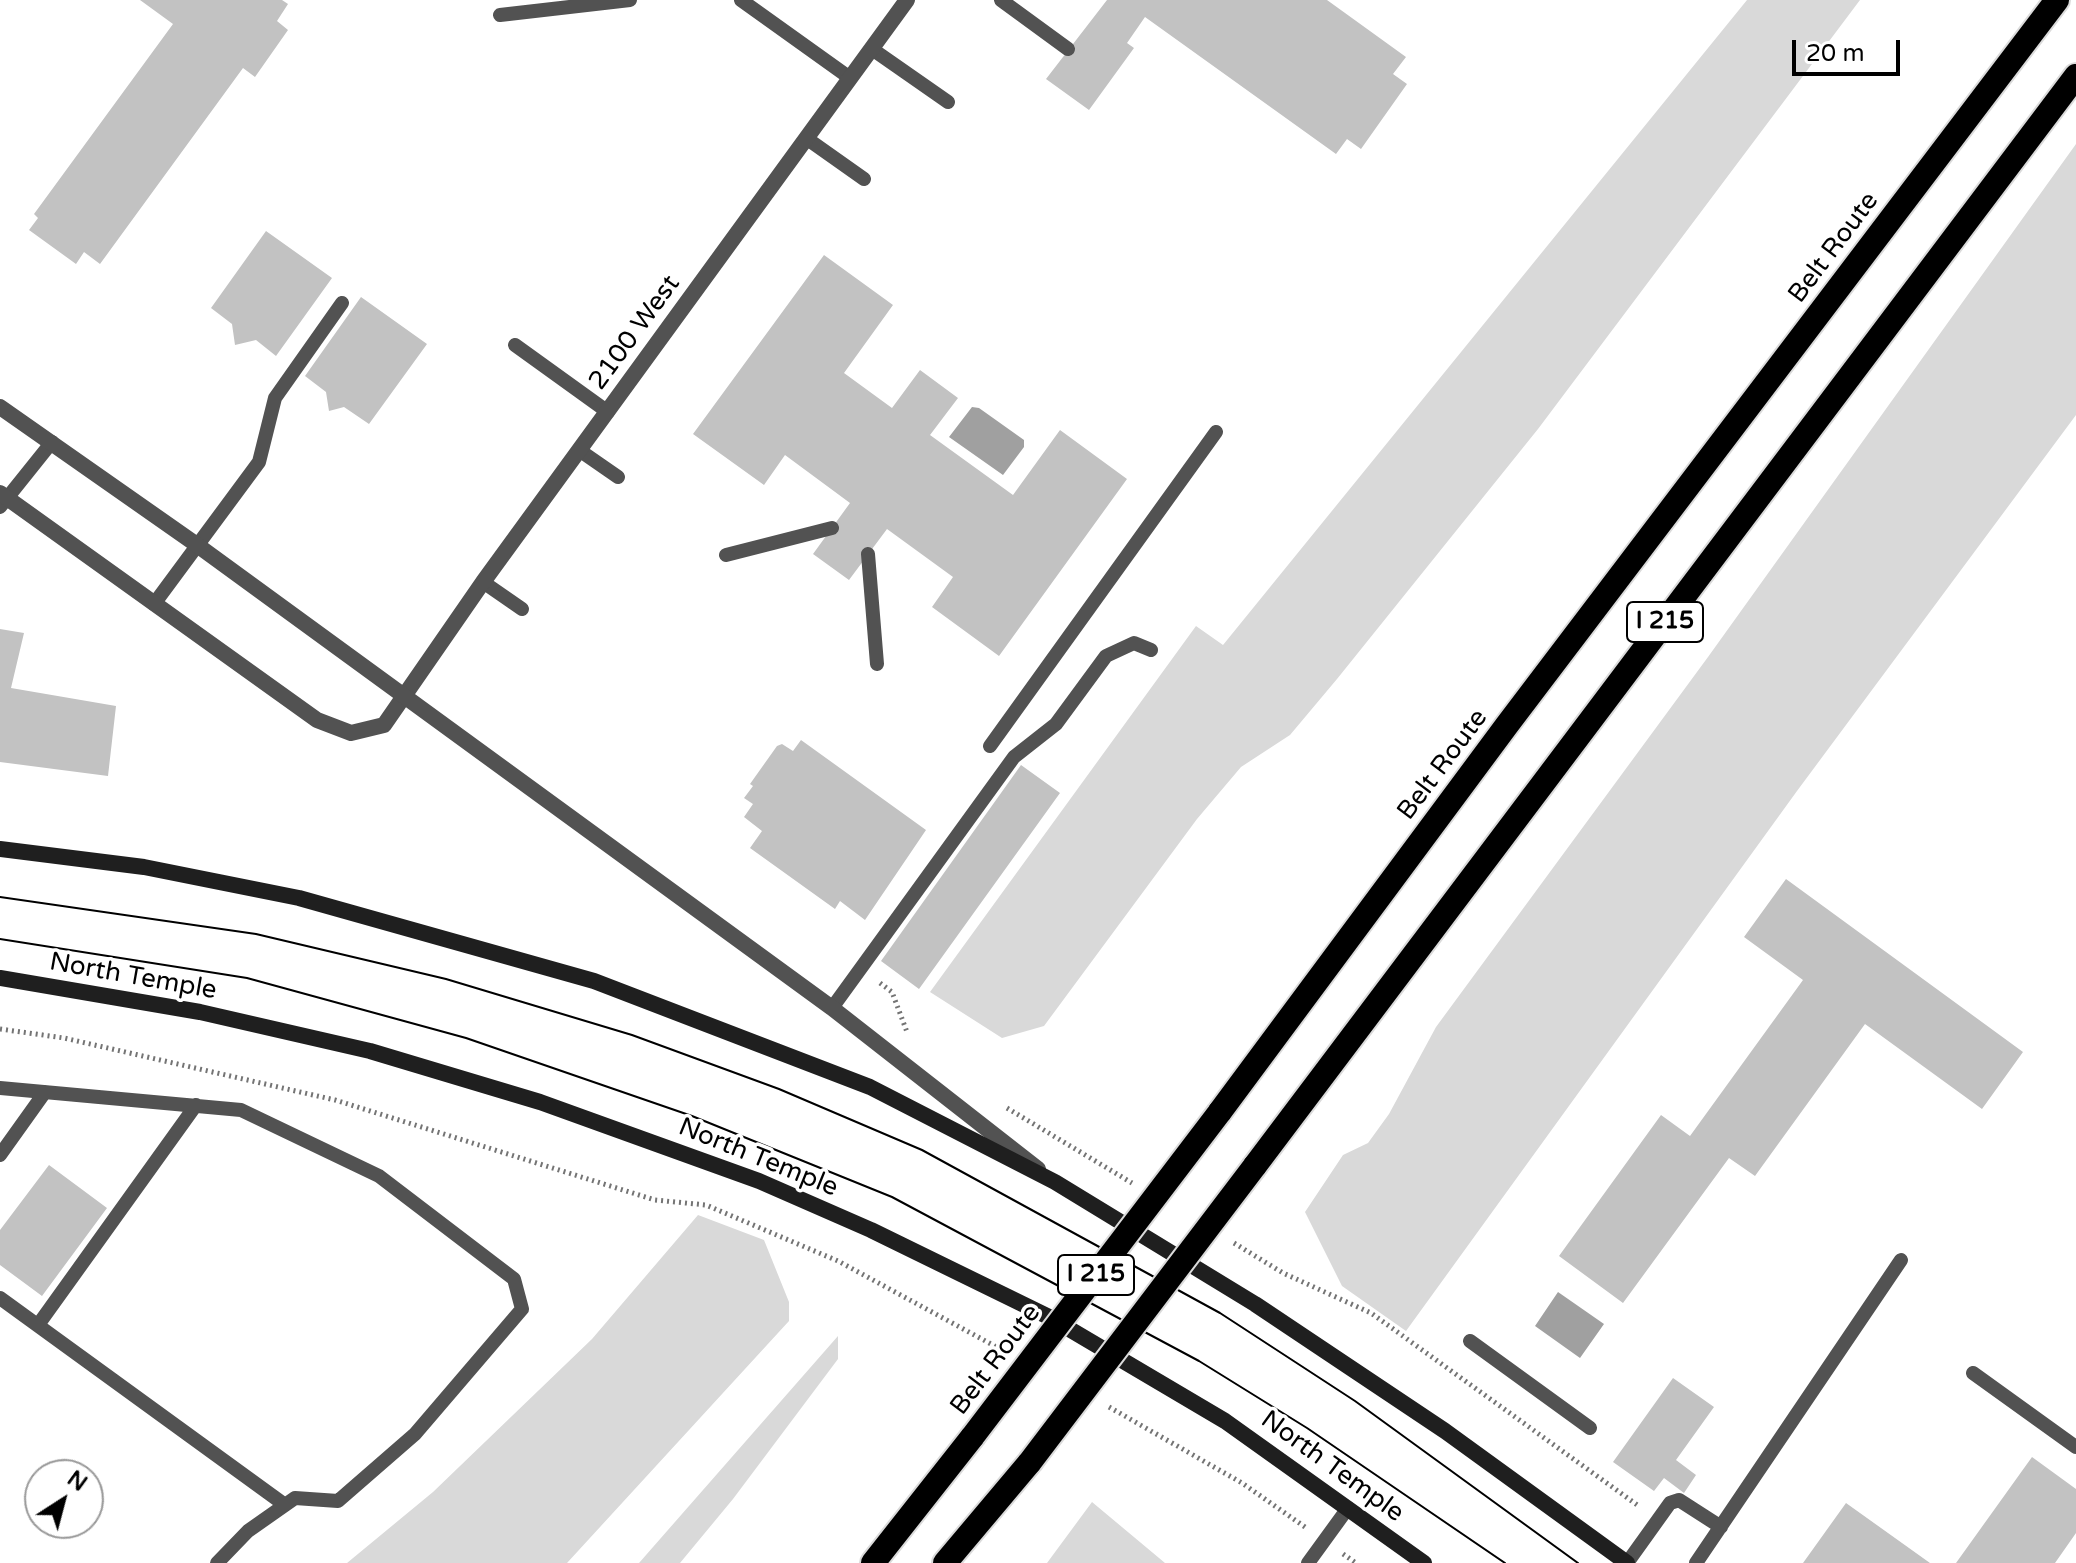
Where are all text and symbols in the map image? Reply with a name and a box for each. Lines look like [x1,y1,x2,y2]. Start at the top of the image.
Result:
scale bar [1796,24,1904,74]
text: 20 m [1806,39,1864,68]
street label: Belt Route [1782,187,1886,309]
street label: 2100 West [583,270,687,396]
road number: I 215 [1627,602,1703,642]
street label: Belt Route [1391,704,1495,826]
street label: North Temple [47,947,219,1007]
street label: North Temple [674,1112,842,1204]
road number: I 215 [1058,1255,1134,1295]
street label: Belt Route [944,1299,1048,1421]
street label: North Temple [1254,1405,1410,1529]
north arrow [24,1459,104,1539]
text: N [62,1465,92,1497]

